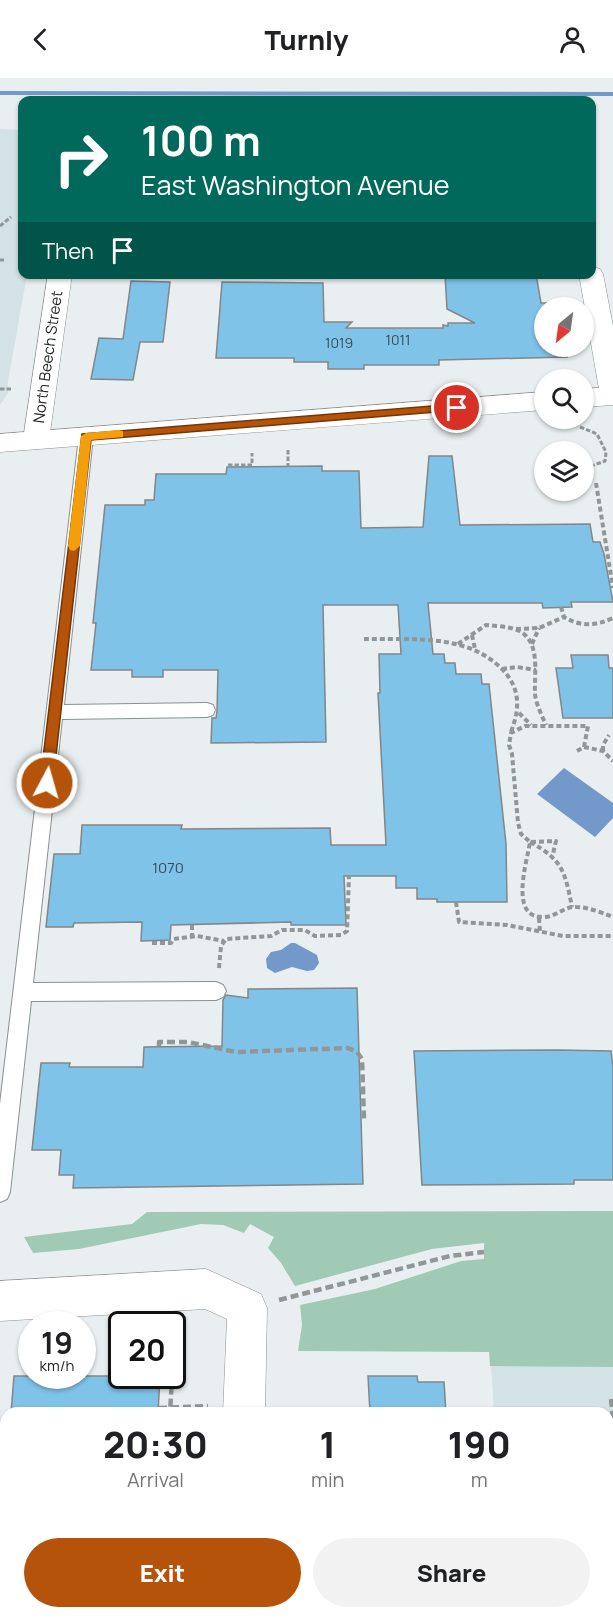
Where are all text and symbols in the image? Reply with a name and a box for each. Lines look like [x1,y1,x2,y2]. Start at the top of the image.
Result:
text: Turnly [265,21,348,58]
icon: back [24,23,57,56]
icon: person [556,23,589,56]
text: 100 m [141,111,261,169]
icon: right [42,120,120,198]
text: East Washington Avenue [141,166,449,203]
icon: arrive [106,234,139,267]
text: Then [42,236,94,266]
street label: North Beech Street [28,289,67,424]
north arrow [534,297,594,357]
map controls [534,297,594,501]
house number: 1011 [386,330,410,349]
house number: 1019 [325,333,353,352]
button: search [534,369,594,429]
pin [431,382,482,433]
icon: arrive [440,391,473,424]
button: layers [534,441,594,501]
position arrow [15,751,79,815]
house number: 1070 [152,857,184,878]
speed limit sign: 20 [108,1311,186,1389]
text: 19 [41,1322,73,1363]
text: km/h [40,1355,74,1376]
text: 20:30 [103,1420,208,1469]
text: 1 [320,1420,336,1469]
text: 190 [448,1420,511,1469]
text: Arrival [127,1466,184,1493]
text: min [311,1466,344,1493]
text: m [471,1466,488,1493]
button: Exit [24,1538,301,1607]
button: Share [313,1538,590,1607]

